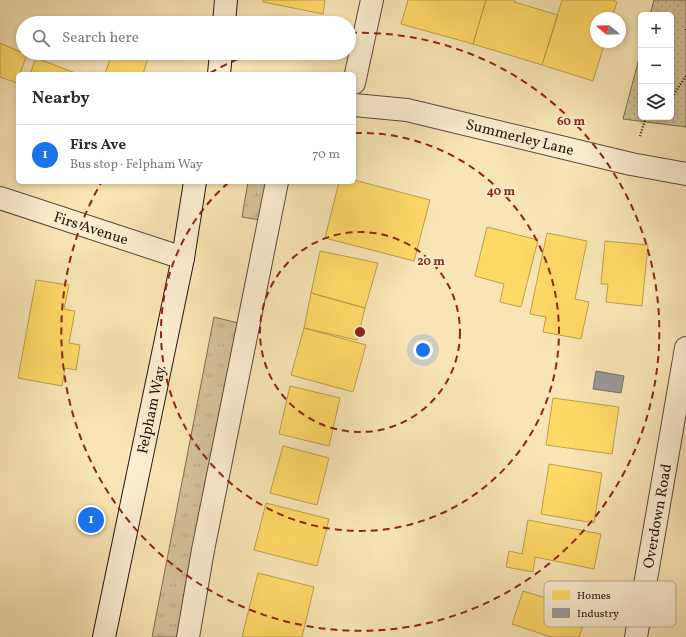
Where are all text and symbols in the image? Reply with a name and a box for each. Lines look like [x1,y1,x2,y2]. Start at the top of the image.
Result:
north arrow [590,12,626,48]
map controls [638,12,674,120]
button: + [638,12,674,48]
search box [16,16,356,60]
icon: search [30,27,52,49]
text: Search here [62,28,139,49]
button: − [638,48,674,84]
button: layers [638,84,674,120]
text: Nearby [32,87,90,110]
text: 60 m [557,114,585,130]
street label: Summerley Lane [463,115,576,162]
text: Firs Ave [70,135,126,156]
text: 1 [42,146,48,164]
text: 70 m [312,146,340,164]
text: Bus stop · Felpham Way [70,156,203,174]
text: 40 m [487,184,516,200]
street label: Firs Avenue [51,208,131,251]
text: 20 m [417,254,445,270]
centre of rings [353,325,367,339]
your location [413,340,433,360]
street label: Felpham Way [133,365,172,456]
street label: Overdown Road [639,462,678,570]
pin: 1 [78,505,104,535]
legend [544,581,676,627]
text: Homes [577,589,611,604]
text: Industry [577,607,619,622]

